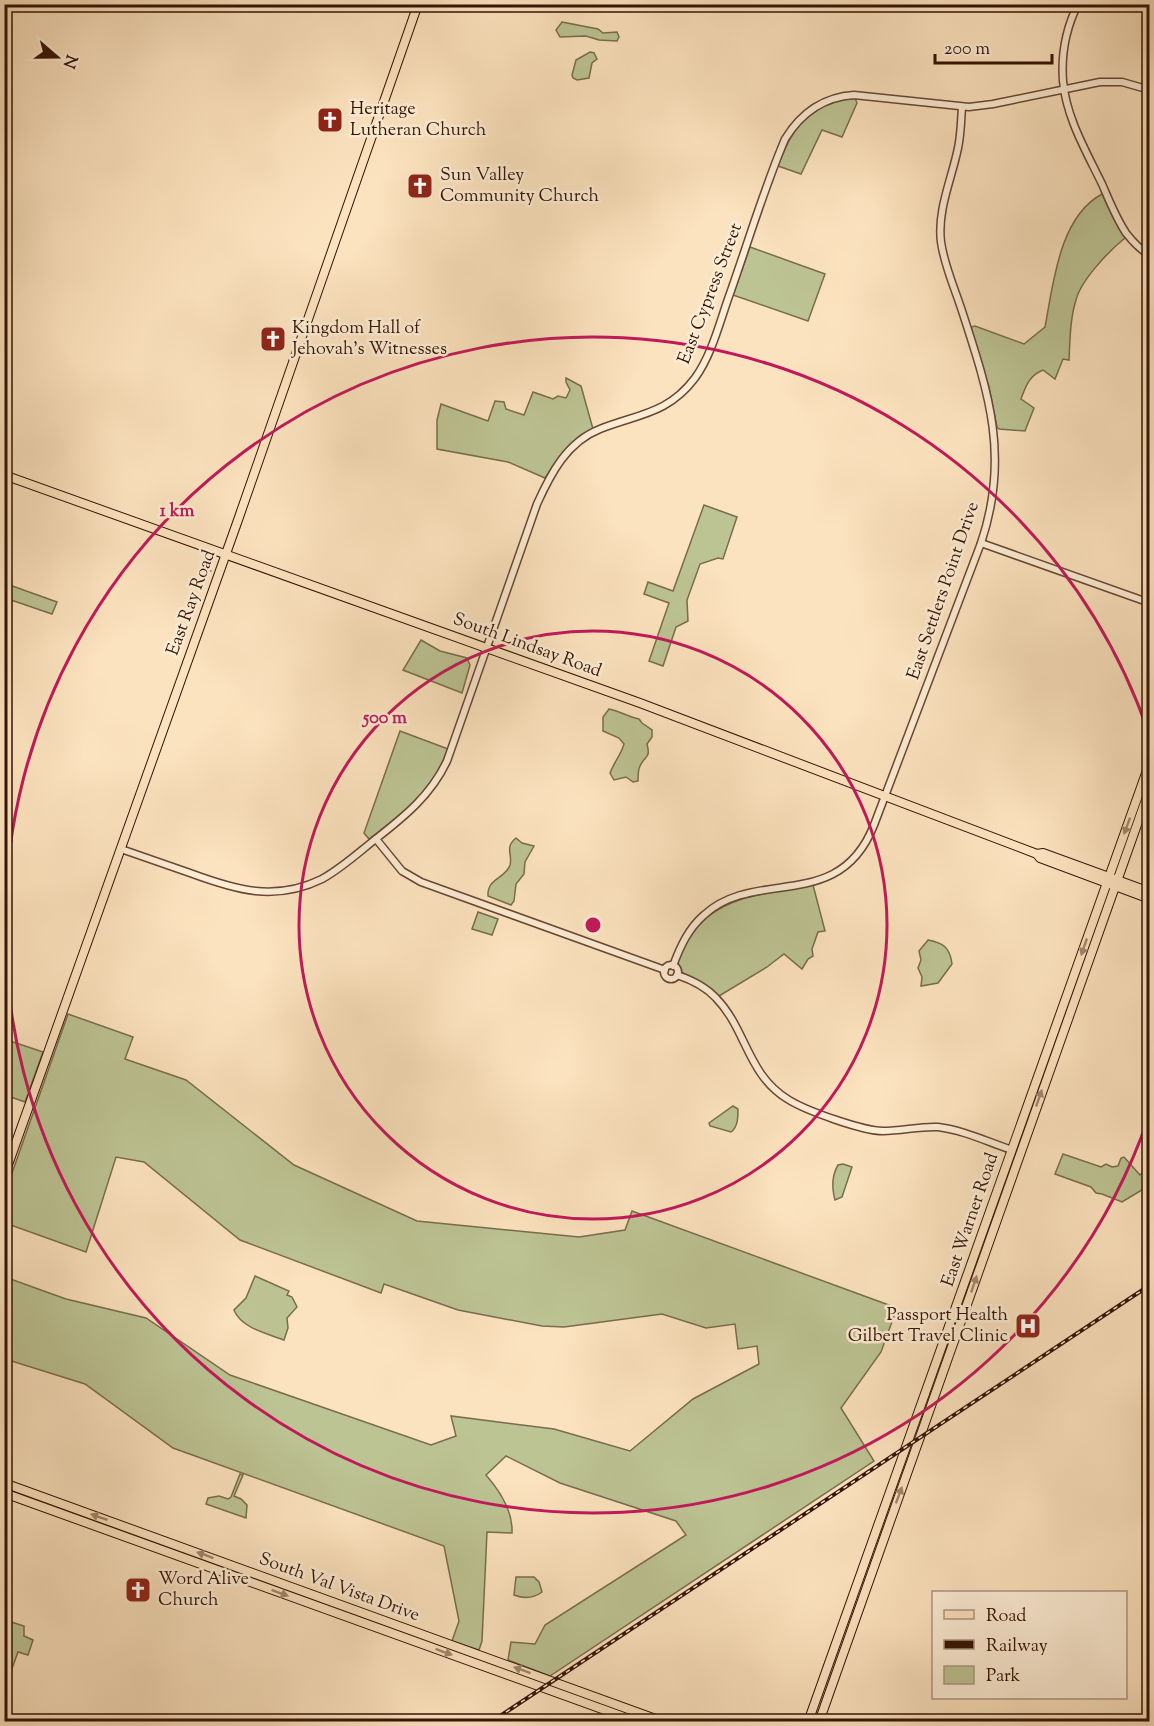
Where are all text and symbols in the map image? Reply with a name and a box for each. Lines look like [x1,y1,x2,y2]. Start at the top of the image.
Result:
north arrow [27,27,87,87]
scale bar [935,27,1052,65]
text: 200 m [944,37,990,63]
text: N [56,51,82,71]
place label: Heritage Lutheran Church [350,97,487,144]
church icon: Heritage Lutheran Church [315,105,345,135]
place label: Sun Valley Community Church [440,163,599,210]
church icon: Sun Valley Community Church [405,171,435,201]
street label: East Cypress Street [672,220,750,368]
place label: Kingdom Hall of Jehovah's Witnesses [291,316,447,363]
church icon: Kingdom Hall of Jehovah's Witnesses [258,324,288,354]
text: 1 km [160,499,194,525]
street label: East Settlers Point Drive [901,499,987,683]
street label: East Ray Road [161,547,223,659]
street label: South Lindsay Road [449,607,605,685]
text: 500 m [361,706,407,732]
one-way arrow [1121,817,1131,835]
centre of rings [583,915,603,935]
one-way arrow [1078,938,1088,956]
one-way arrow [1035,1089,1045,1107]
street label: East Warner Road [936,1150,1006,1290]
one-way arrow [969,1275,979,1293]
place label: Passport Health Gilbert Travel Clinic [848,1303,1008,1350]
hospital icon: Passport Health Gilbert Travel Clinic [1013,1311,1043,1341]
one-way arrow [894,1486,904,1504]
one-way arrow [90,1512,108,1521]
street label: South Val Vista Drive [255,1547,423,1629]
one-way arrow [195,1549,213,1559]
place label: Word Alive Church [158,1567,249,1614]
church icon: Word Alive Church [123,1575,153,1605]
one-way arrow [272,1588,290,1598]
legend [932,1591,1127,1699]
text: Road [986,1604,1026,1630]
text: Railway [986,1634,1048,1660]
one-way arrow [435,1647,453,1657]
text: Park [986,1664,1021,1690]
one-way arrow [513,1665,531,1674]

